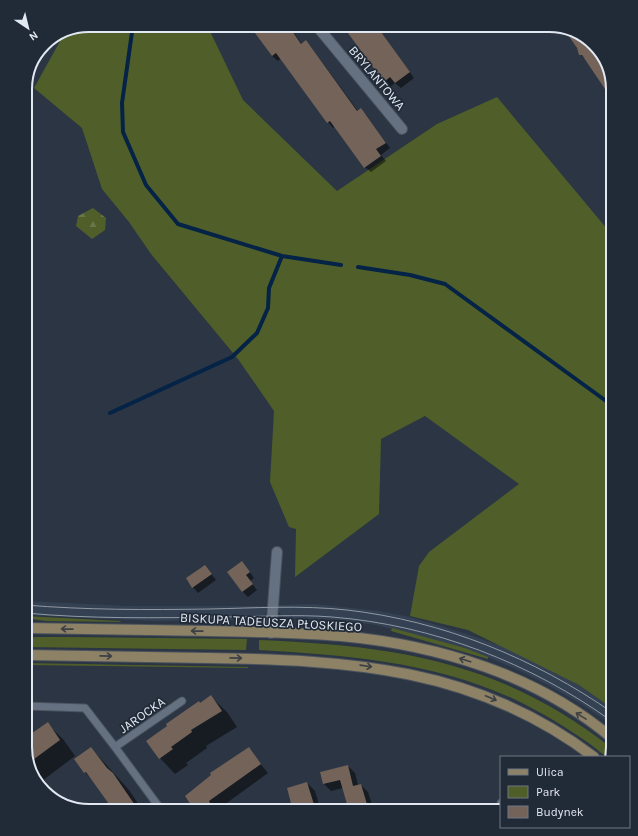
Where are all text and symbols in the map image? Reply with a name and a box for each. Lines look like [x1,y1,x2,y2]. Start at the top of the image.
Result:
north arrow [8,8,48,48]
text: N [26,28,40,43]
street label: BRYLANTOWA [346,43,409,114]
street label: BISKUPA TADEUSZA PŁOSKIEGO [180,610,362,634]
one-way arrow [61,625,74,633]
one-way arrow [191,627,204,635]
one-way arrow [99,653,112,660]
one-way arrow [229,655,242,662]
one-way arrow [458,656,471,663]
one-way arrow [359,662,372,670]
street label: JAROCKA [116,694,168,736]
one-way arrow [485,695,497,702]
one-way arrow [576,712,587,720]
legend [500,756,630,828]
text: Ulica [536,765,564,779]
text: Park [536,785,561,799]
text: Budynek [536,805,584,819]

